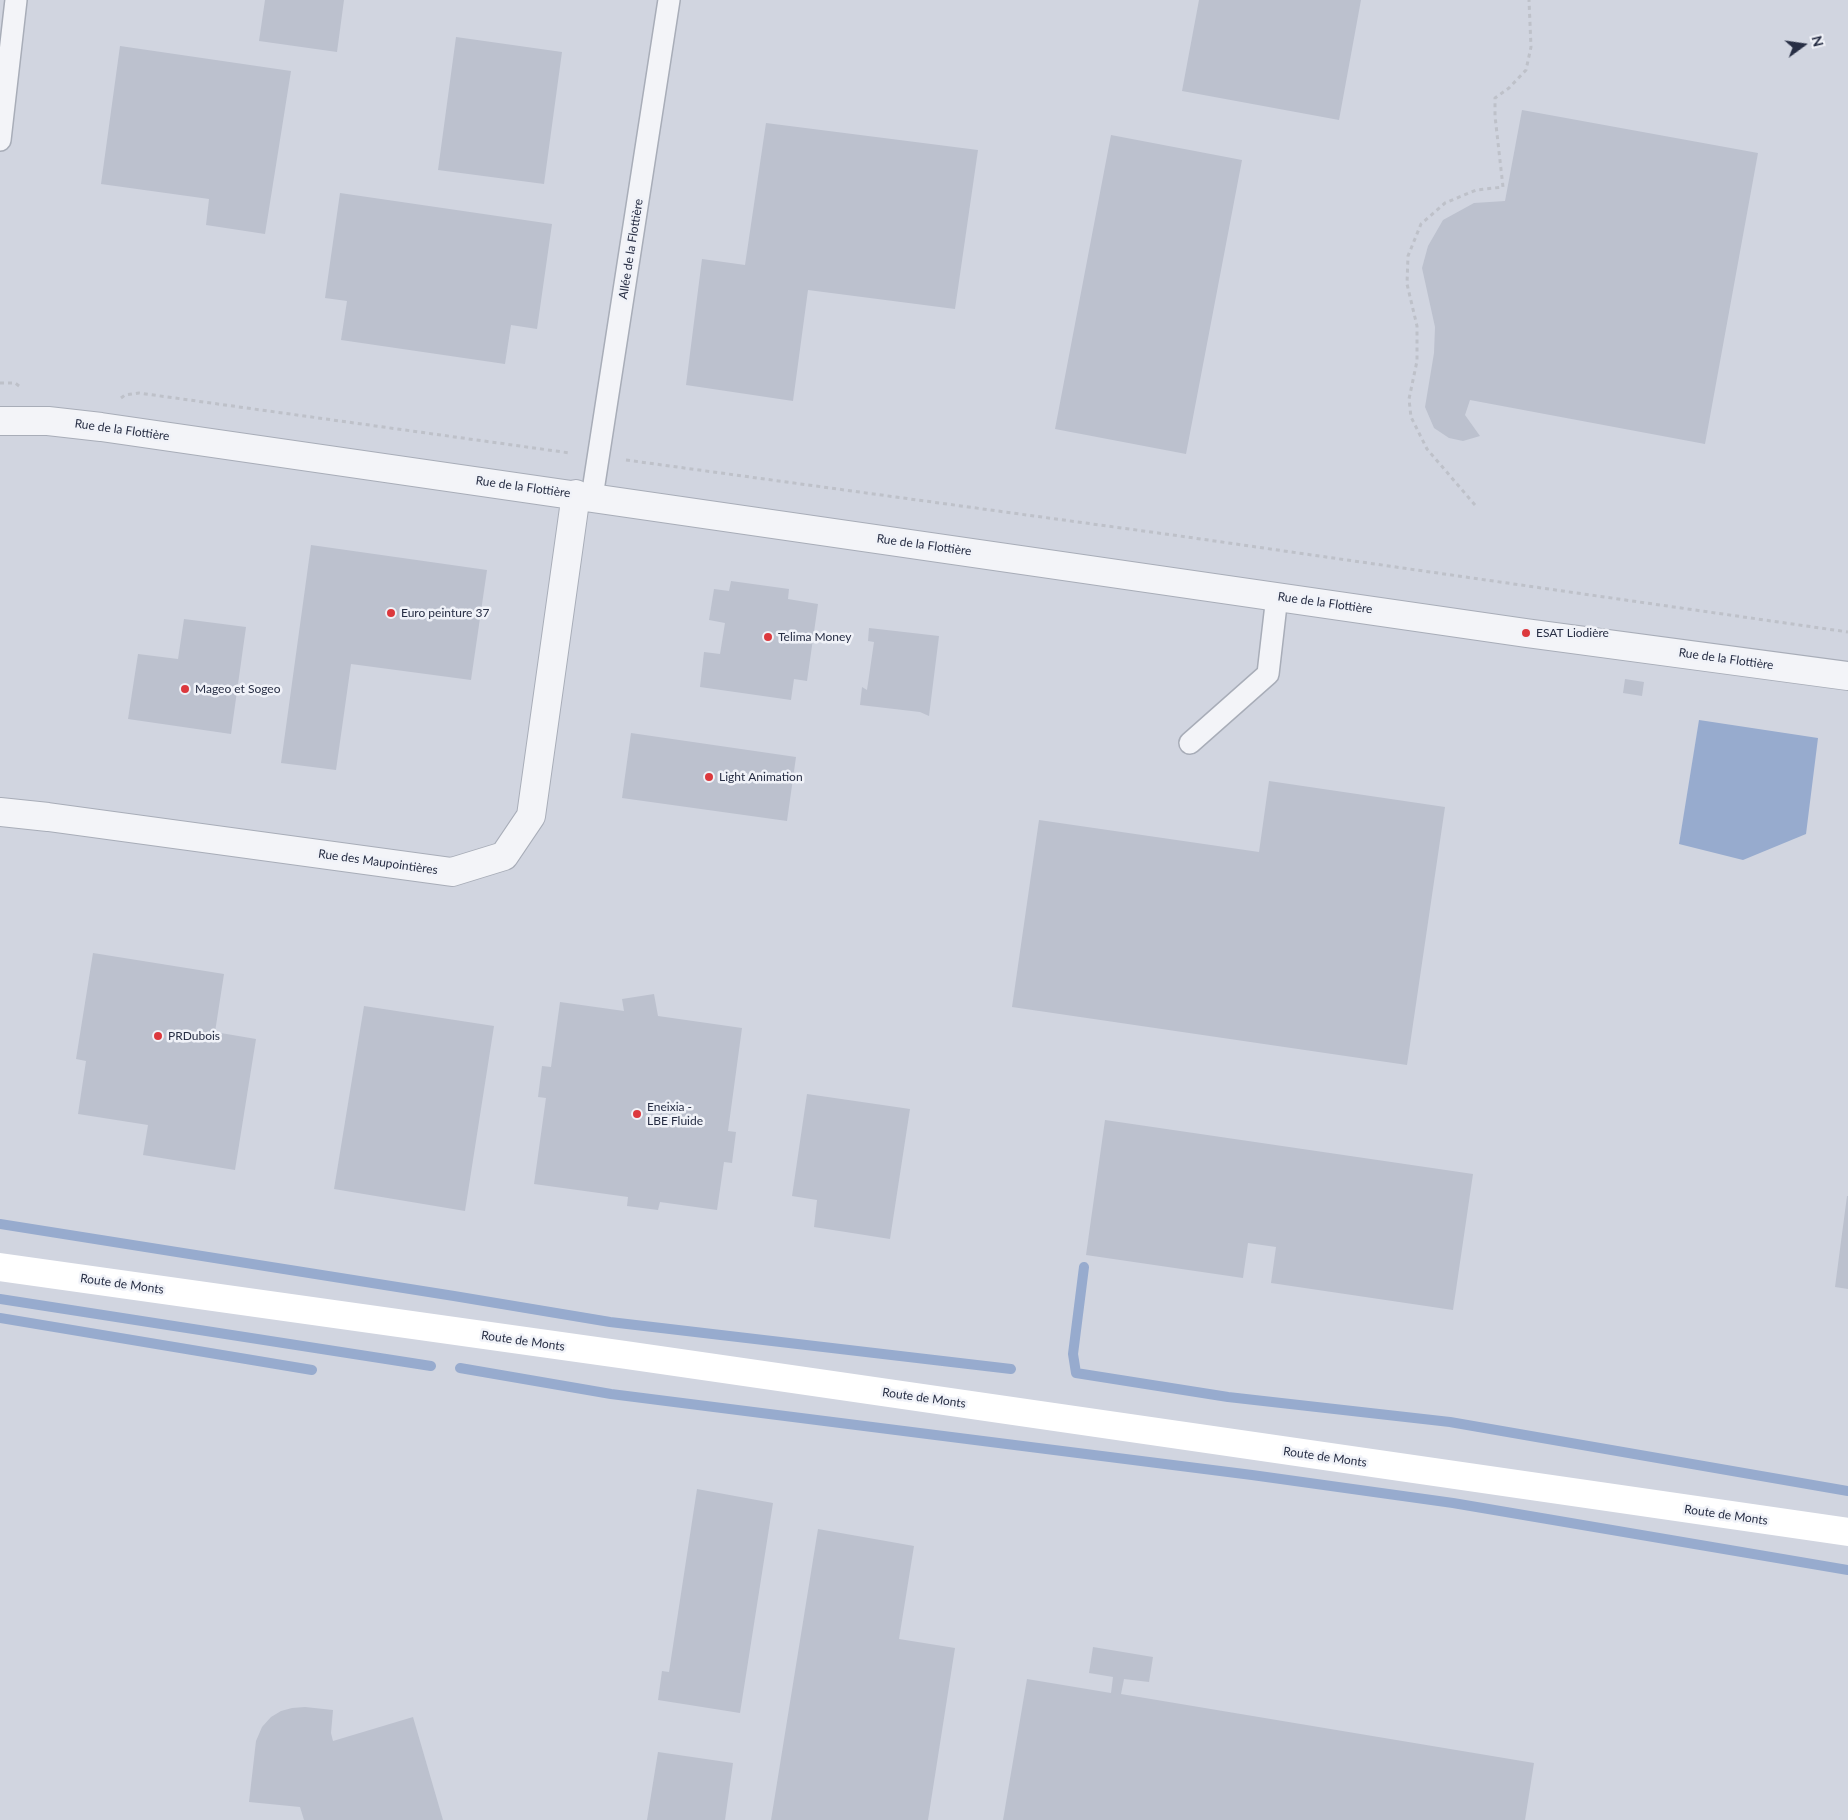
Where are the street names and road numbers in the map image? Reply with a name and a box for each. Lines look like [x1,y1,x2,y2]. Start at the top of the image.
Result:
street label: Allée de la Flottière [616,198,646,300]
street label: Rue de la Flottière [74,416,170,444]
street label: Rue de la Flottière [475,473,571,501]
street label: Rue de la Flottière [876,531,972,559]
street label: Rue de la Flottière [1277,589,1373,617]
street label: Rue de la Flottière [1678,645,1774,673]
street label: Rue des Maupointières [317,846,439,878]
street label: Route de Monts [79,1271,165,1297]
street label: Route de Monts [480,1328,566,1354]
street label: Route de Monts [881,1385,967,1411]
street label: Route de Monts [1282,1444,1368,1470]
street label: Route de Monts [1683,1502,1769,1528]

